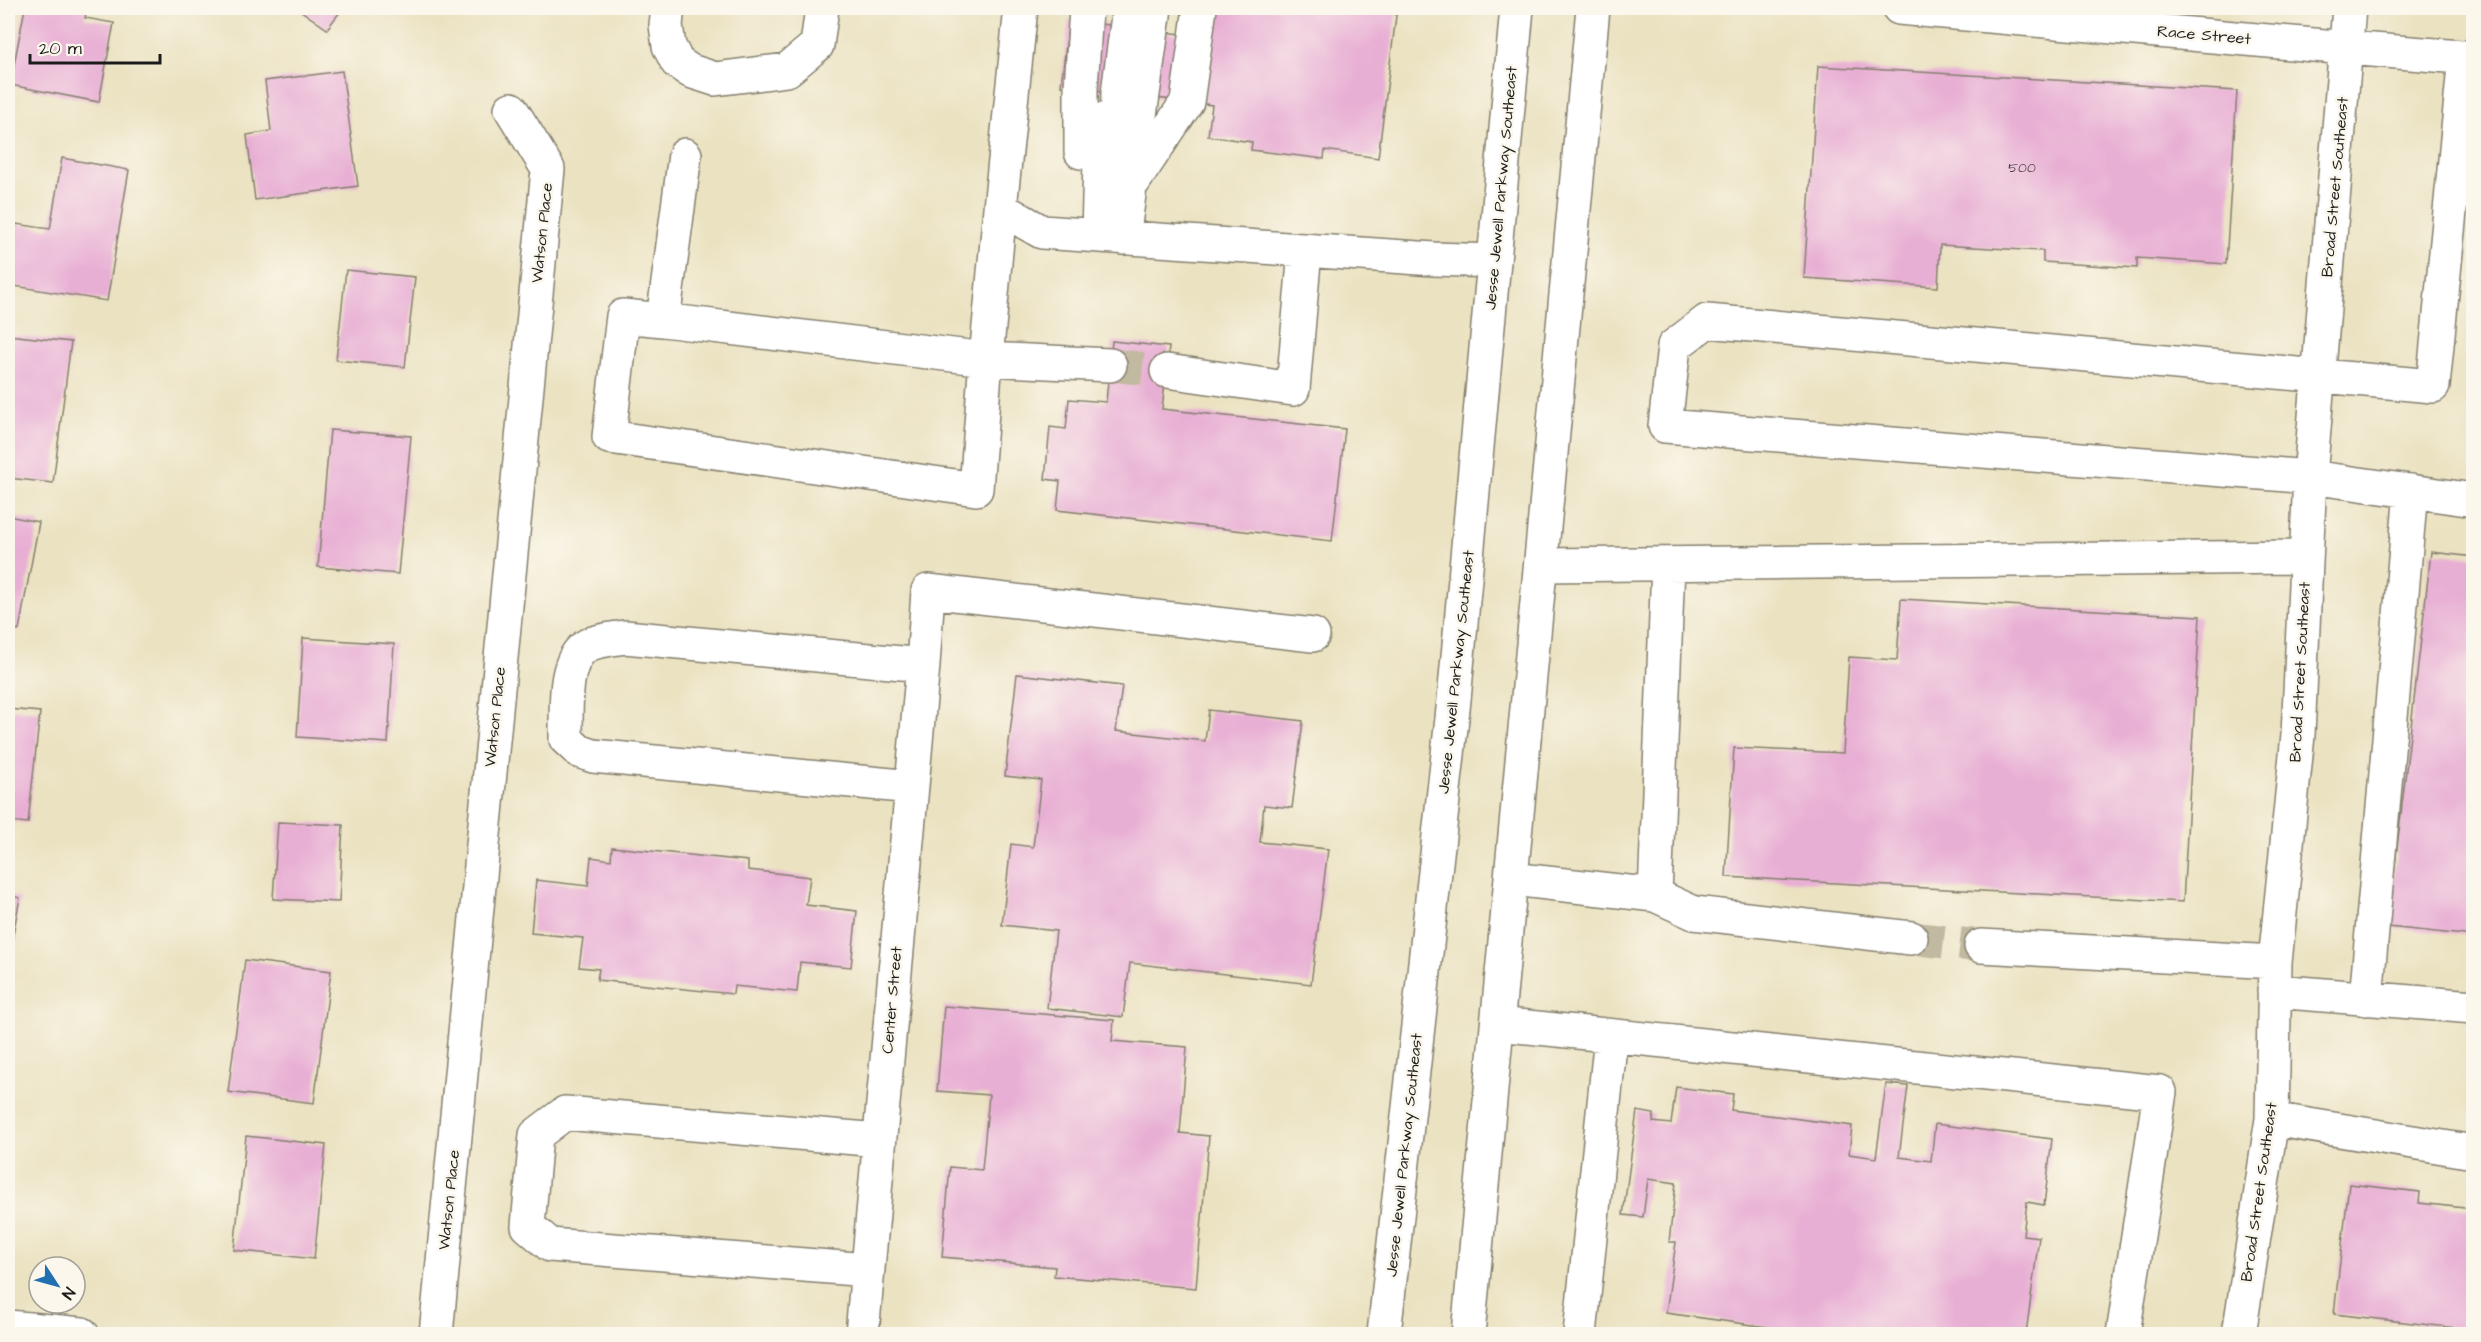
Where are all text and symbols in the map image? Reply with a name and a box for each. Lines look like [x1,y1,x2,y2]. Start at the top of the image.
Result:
street label: Race Street [2156,20,2252,50]
scale bar [30,27,160,65]
text: 20 m [39,36,82,61]
street label: Jesse Jewell Parkway Southeast [1479,65,1524,311]
street label: Broad Street Southeast [2316,95,2354,278]
house number: 500 [2008,158,2036,178]
street label: Watson Place [526,181,558,284]
street label: Jesse Jewell Parkway Southeast [1432,549,1481,795]
street label: Broad Street Southeast [2284,581,2316,763]
street label: Watson Place [479,665,511,768]
street label: Center Street [876,945,908,1055]
street label: Jesse Jewell Parkway Southeast [1380,1032,1429,1278]
street label: Broad Street Southeast [2236,1100,2283,1283]
street label: Watson Place [433,1148,465,1251]
north arrow [27,1255,87,1315]
text: N [56,1283,80,1304]

